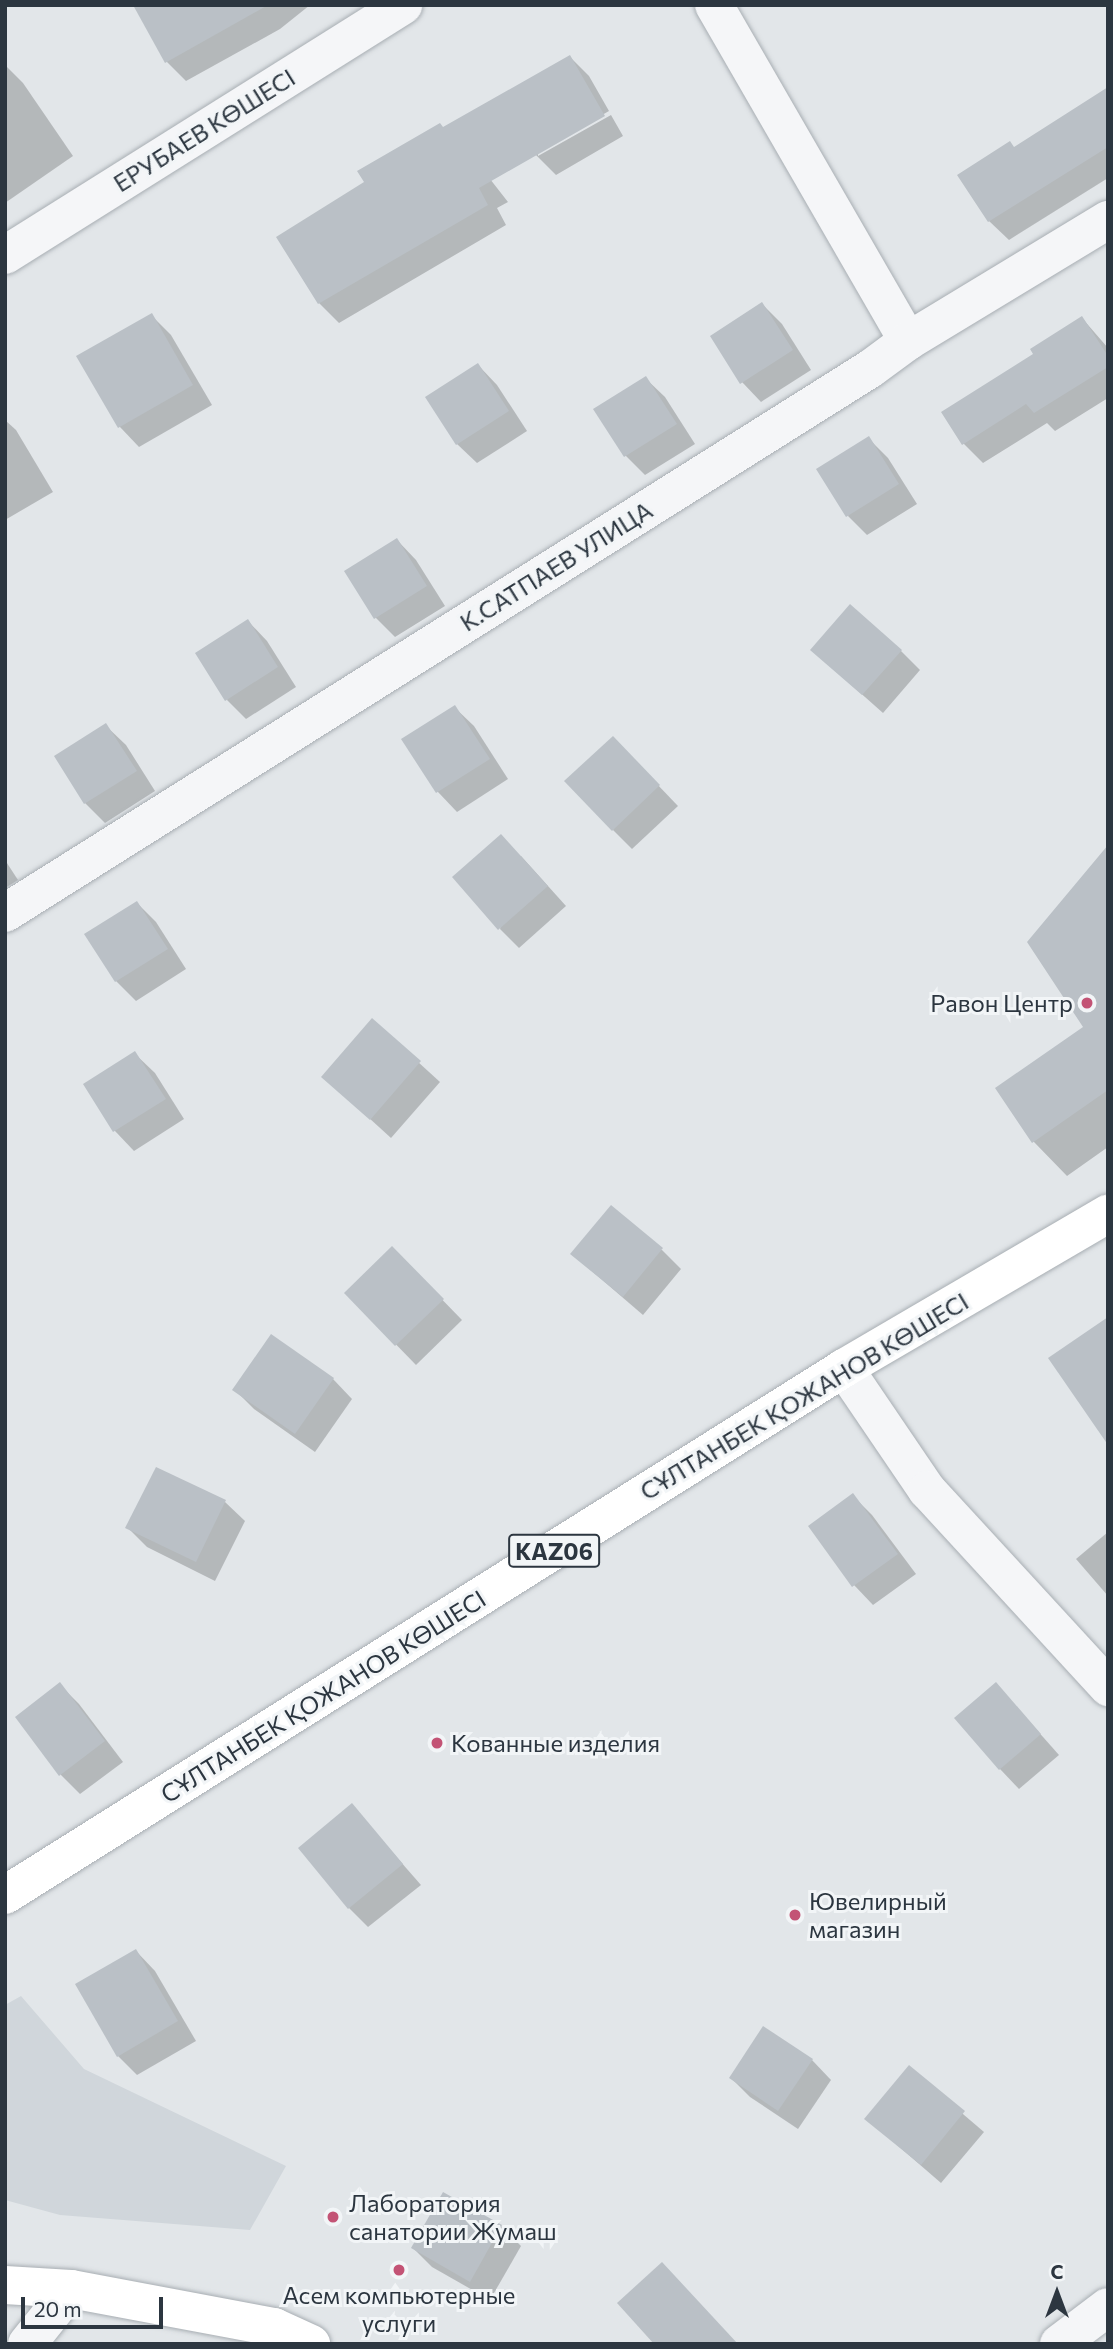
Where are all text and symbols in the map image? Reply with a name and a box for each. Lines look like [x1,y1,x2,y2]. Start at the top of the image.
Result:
street label: ЕРУБАЕВ КӨШЕСІ [108,63,300,197]
street label: К.САТПАЕВ УЛИЦА [455,495,657,637]
place label: Равон Центр [930,989,1073,1017]
marker: Равон Центр [1079,995,1095,1011]
street label: СҰЛТАНБЕК ҚОЖАНОВ КӨШЕСІ [635,1286,973,1506]
road number: KАZ06 [507,1532,601,1570]
street label: СҰЛТАНБЕК ҚОЖАНОВ КӨШЕСІ [155,1584,491,1808]
place label: Кованные изделия [451,1729,660,1757]
marker: Кованные изделия [429,1735,445,1751]
place label: Ювелирный магазин [809,1887,947,1943]
marker: Ювелирный магазин [787,1907,803,1923]
place label: Лаборатория санатории Жумаш [349,2189,557,2245]
marker: Лаборатория санатории Жумаш [323,2207,343,2227]
north arrow [1022,2258,1092,2328]
text: С [1051,2260,1064,2283]
marker: Асем компьютерные услуги [391,2262,407,2278]
place label: Асем компьютерные услуги [283,2281,515,2337]
scale bar [24,2282,166,2326]
text: 20 m [34,2296,82,2321]

